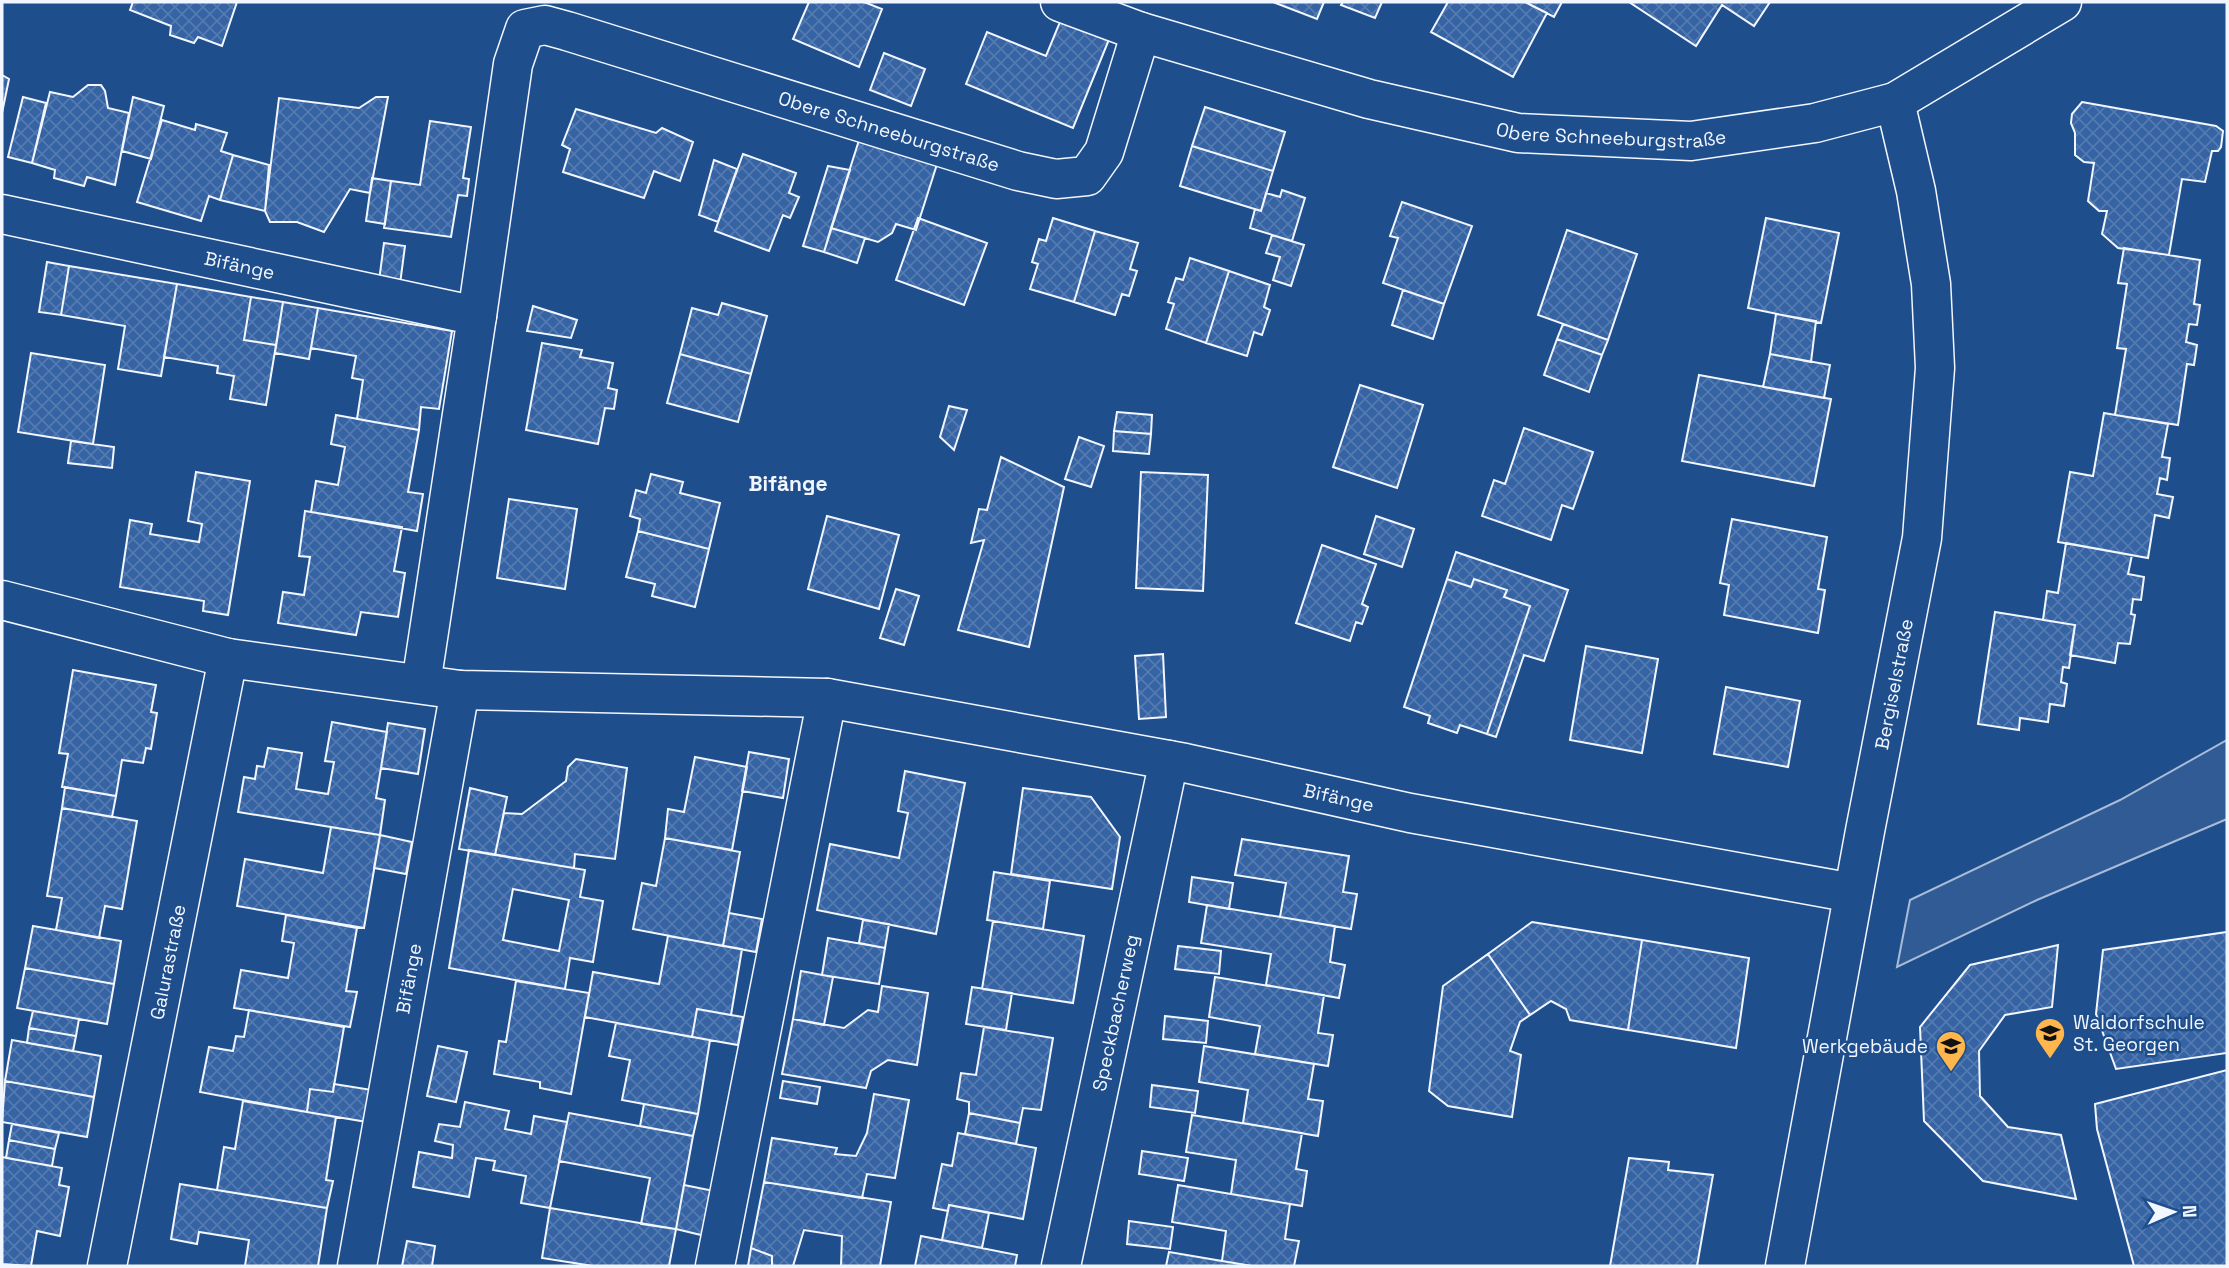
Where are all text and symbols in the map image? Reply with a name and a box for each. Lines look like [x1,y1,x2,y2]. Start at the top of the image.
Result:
street label: Obere Schneeburgstraße [775,85,1003,178]
street label: Obere Schneeburgstraße [1494,116,1728,154]
street label: Bifänge [202,246,277,285]
district label: Bifänge [748,470,828,497]
street label: Bergiselstraße [1869,617,1919,752]
street label: Bifänge [1301,778,1376,818]
street label: Galurastraße [144,902,192,1022]
street label: Speckbacherweg [1087,932,1144,1093]
street label: Bifänge [390,941,427,1016]
place label: Waldorfschule St. Georgen [2073,1010,2205,1057]
school or university icon: Waldorfschule St. Georgen [2033,1016,2067,1060]
school or university icon: Werkgebäude [1934,1029,1968,1073]
place label: Werkgebäude [1802,1034,1928,1059]
north arrow [2138,1177,2208,1247]
text: N [2177,1205,2202,1218]

